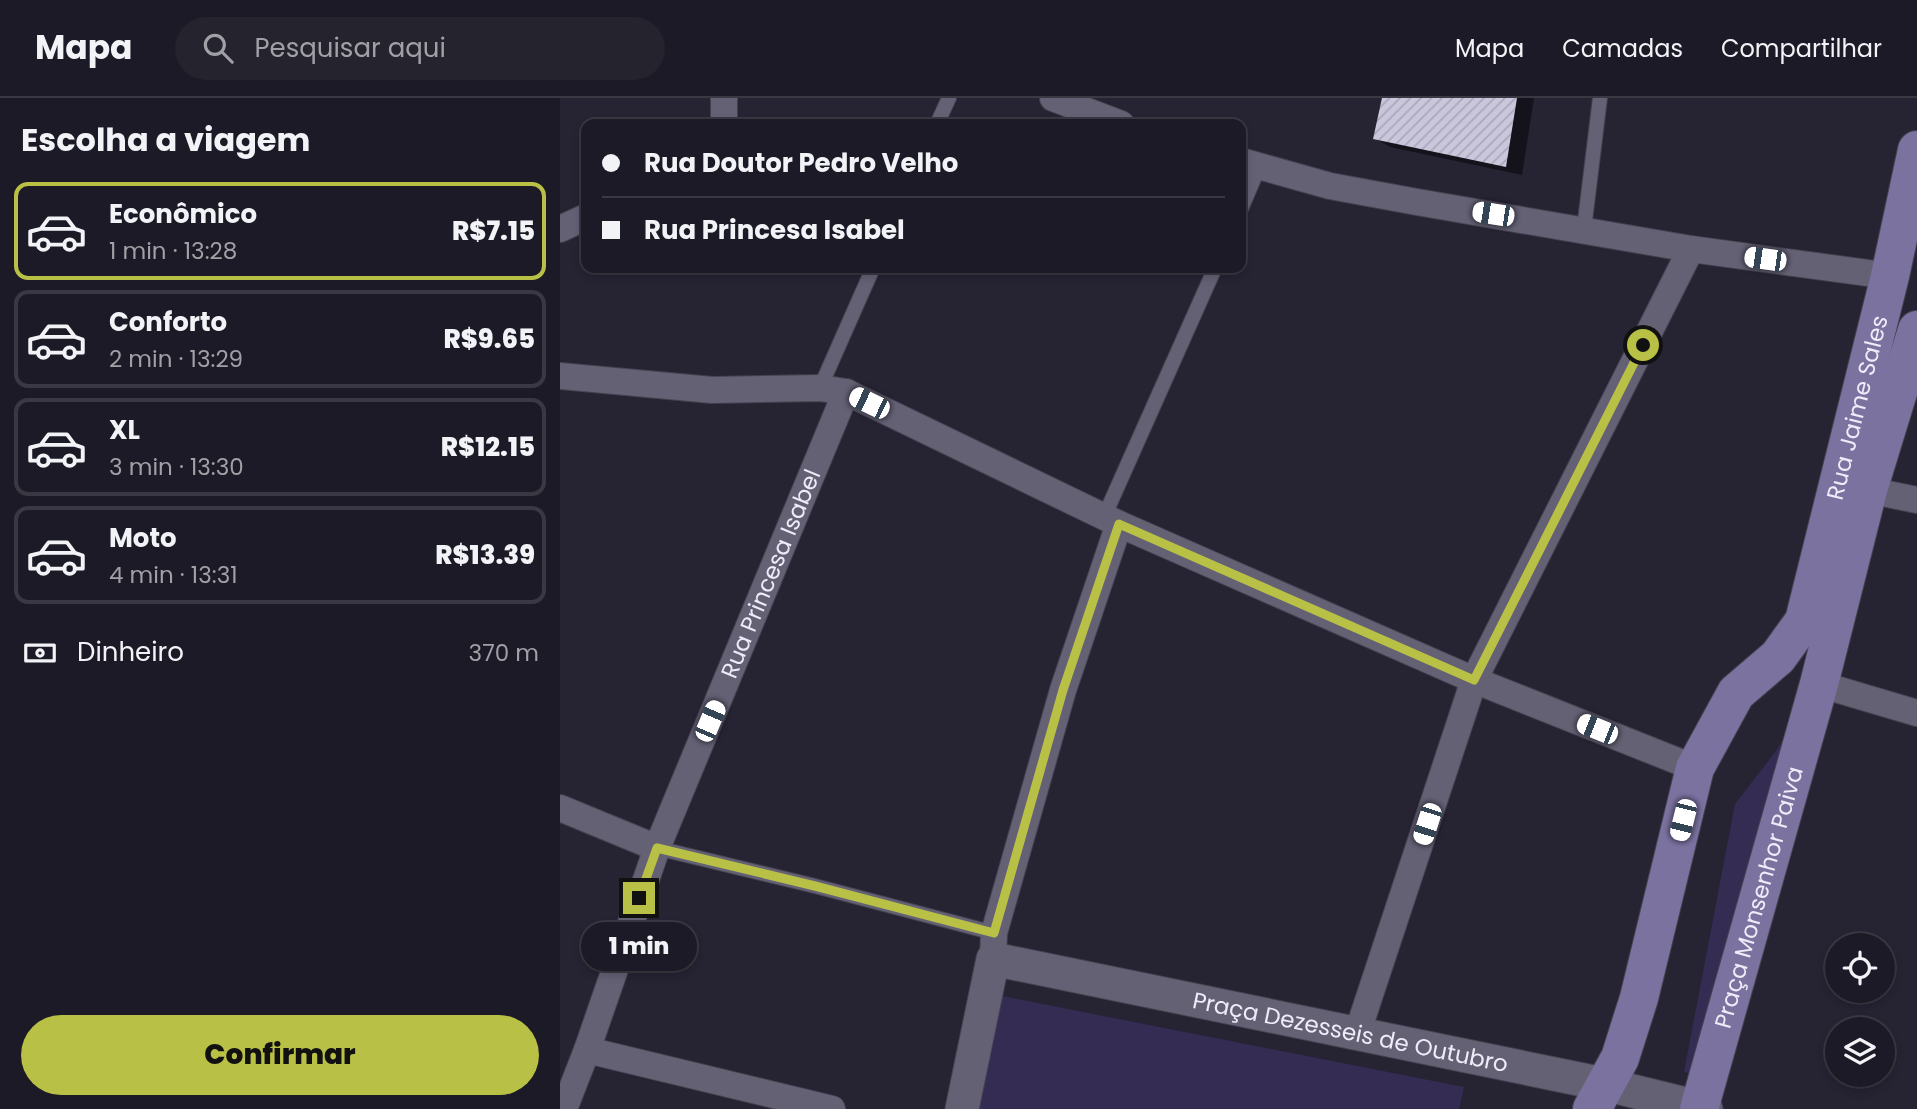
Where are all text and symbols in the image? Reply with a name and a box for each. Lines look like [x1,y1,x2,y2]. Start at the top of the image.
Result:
search box [175,17,665,80]
text: Mapa [35,24,133,71]
icon: search [199,29,237,67]
text: Pesquisar aqui [255,30,446,66]
text: Mapa [1455,32,1524,65]
text: Camadas [1562,32,1683,65]
text: Compartilhar [1721,32,1882,65]
text: Escolha a viagem [21,117,310,162]
text: Rua Doutor Pedro Velho [644,145,958,181]
text: Econômico [109,196,257,232]
icon: car [25,200,88,263]
car [1471,200,1516,228]
text: Rua Princesa Isabel [644,212,905,248]
text: R$7.15 [452,213,535,249]
text: 1 min · 13:28 [109,235,237,267]
car [1743,246,1788,272]
text: Conforto [109,304,227,340]
icon: car [25,308,88,371]
street label: Rua Jaime Sales [1819,312,1896,503]
text: R$9.65 [444,321,535,357]
route start [1627,329,1659,361]
text: 2 min · 13:29 [109,343,243,375]
car [846,384,893,422]
text: XL [109,412,140,448]
icon: car [25,416,88,479]
text: R$12.15 [441,429,535,465]
text: 3 min · 13:30 [109,451,244,483]
street label: Rua Princesa Isabel [713,464,828,683]
text: Moto [109,520,177,556]
icon: car [25,524,88,587]
text: R$13.39 [435,537,535,573]
text: 4 min · 13:31 [109,559,238,591]
icon: cash [21,634,59,672]
text: Dinheiro [77,634,184,670]
text: 370 m [469,637,539,669]
car [693,698,728,744]
car [1574,711,1621,747]
street label: Praça Monsenhor Paiva [1707,763,1811,1032]
car [1668,797,1699,843]
car [1411,801,1444,847]
route end [623,882,655,914]
callout: 1 min [581,922,697,972]
text: 1 min [609,930,669,962]
map controls [1825,933,1895,1087]
button: locate [1825,933,1895,1003]
street label: Praça Dezesseis de Outubro [1190,984,1511,1080]
button: Confirmar [21,1015,539,1095]
button: layers [1825,1017,1895,1087]

